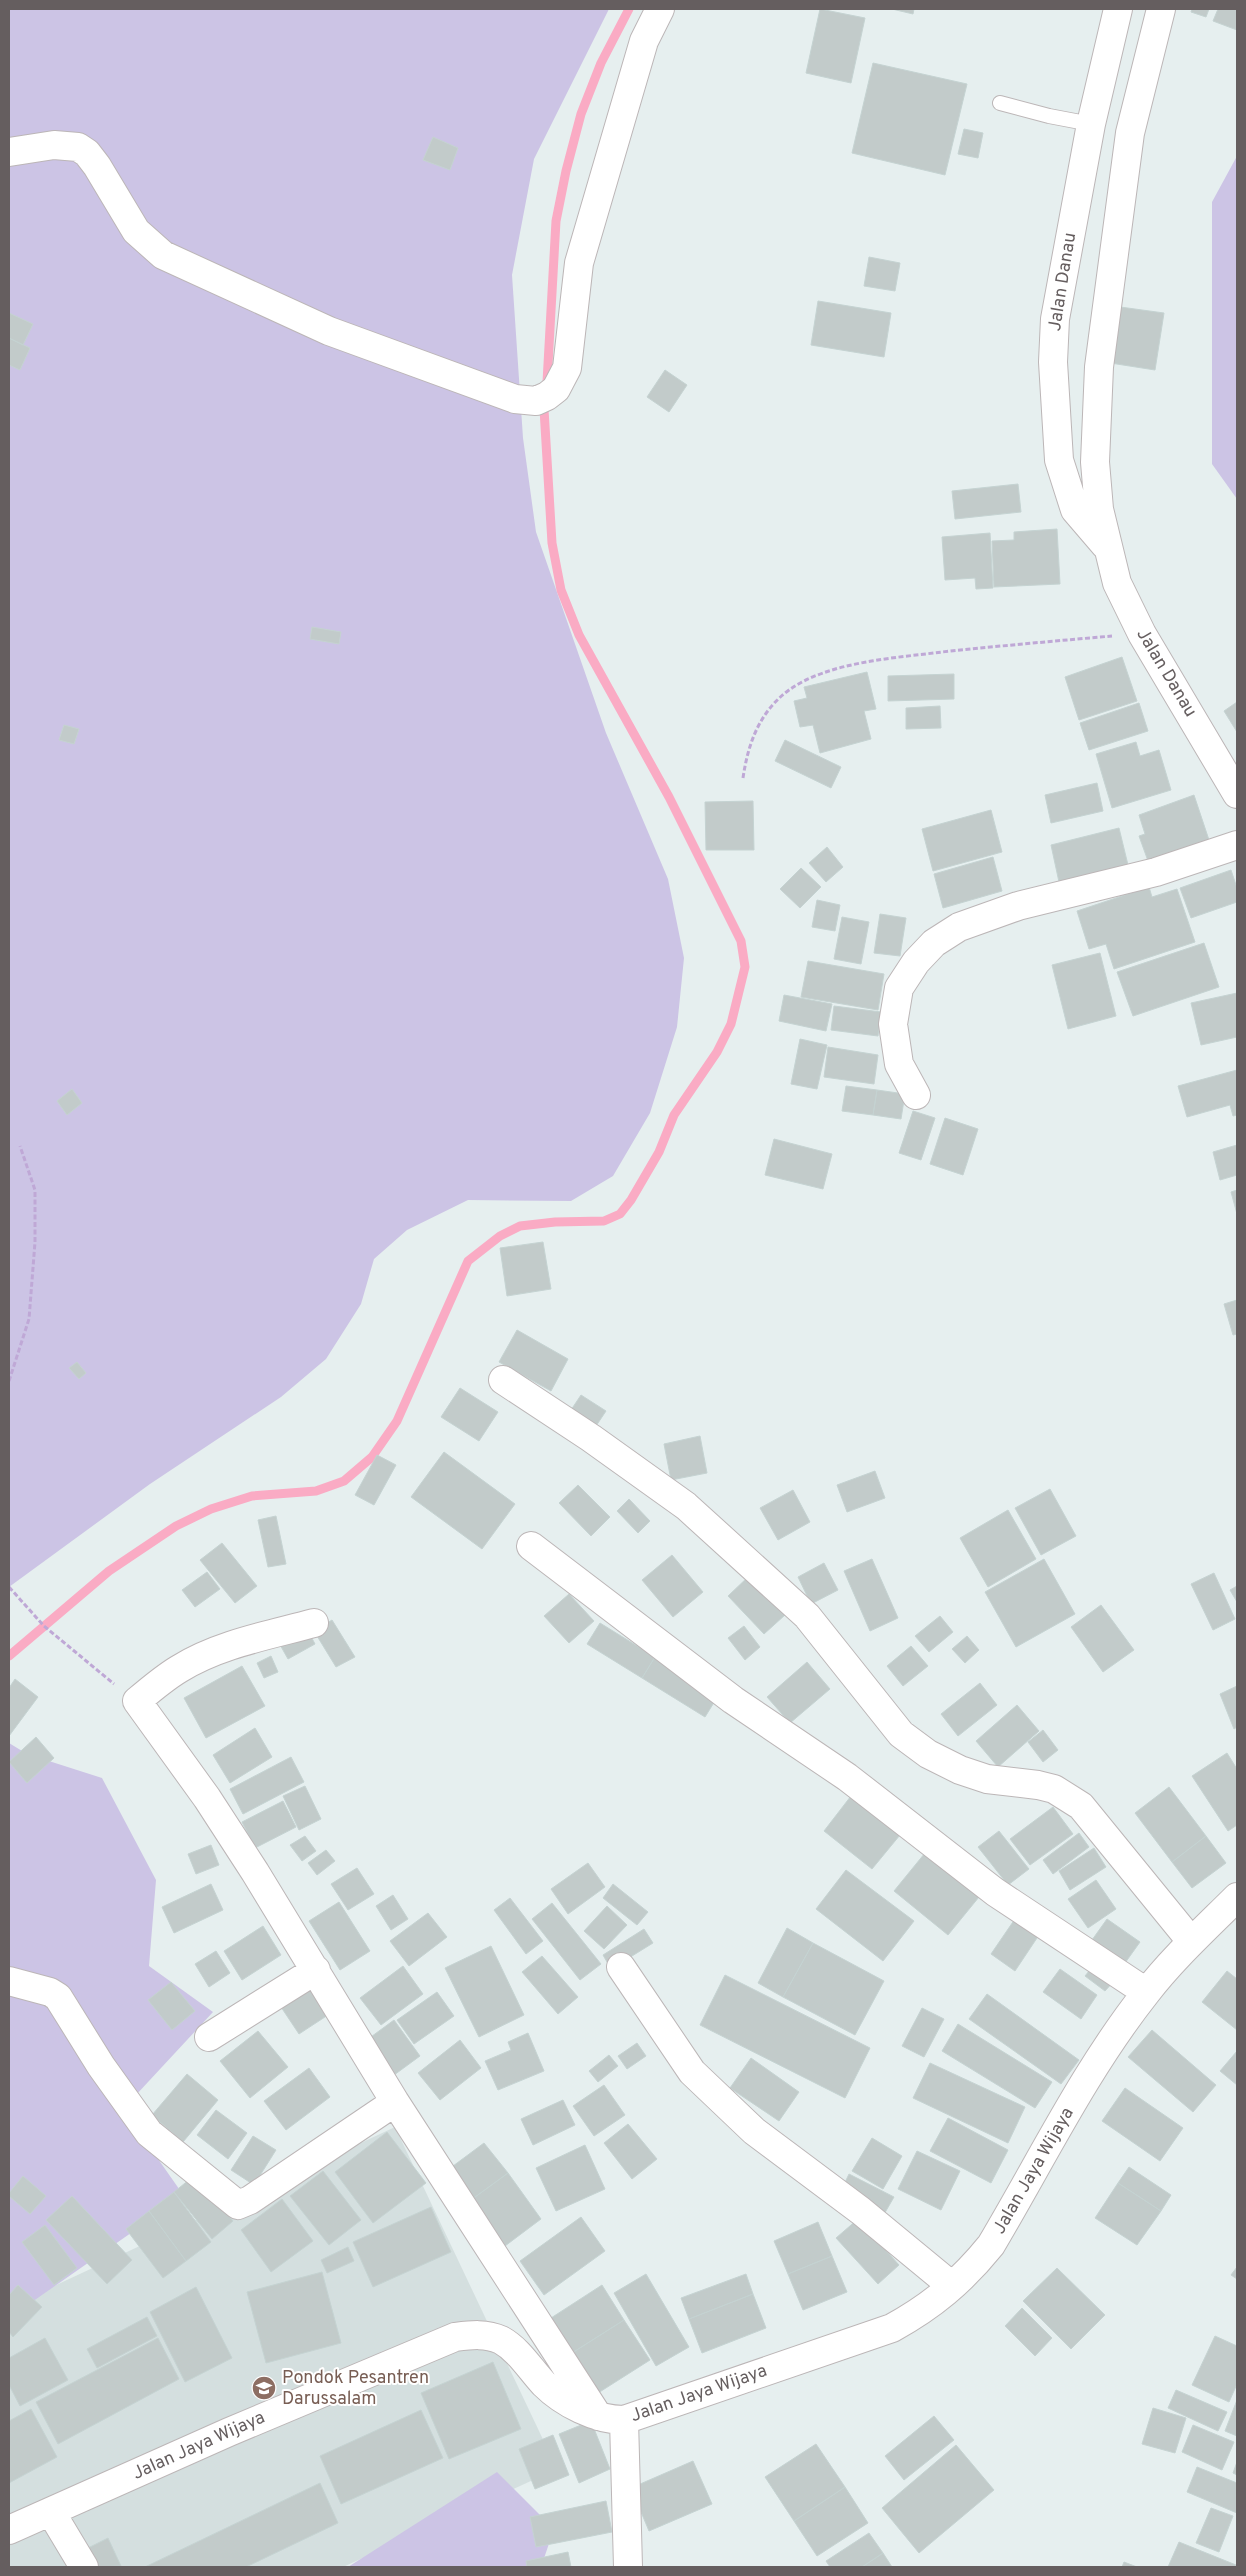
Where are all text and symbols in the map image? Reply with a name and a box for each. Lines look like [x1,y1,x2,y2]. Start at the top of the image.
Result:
street label: Jalan Danau [1044,231,1082,333]
street label: Jalan Danau [1131,624,1201,722]
street label: Jalan Jaya Wijaya [988,2103,1080,2239]
street label: Jalan Jaya Wijaya [628,2360,770,2428]
place label: Pondok Pesantren Darussalam [282,2367,429,2411]
school or university icon: Pondok Pesantren Darussalam [251,2375,277,2401]
street label: Jalan Jaya Wijaya [129,2406,269,2486]

